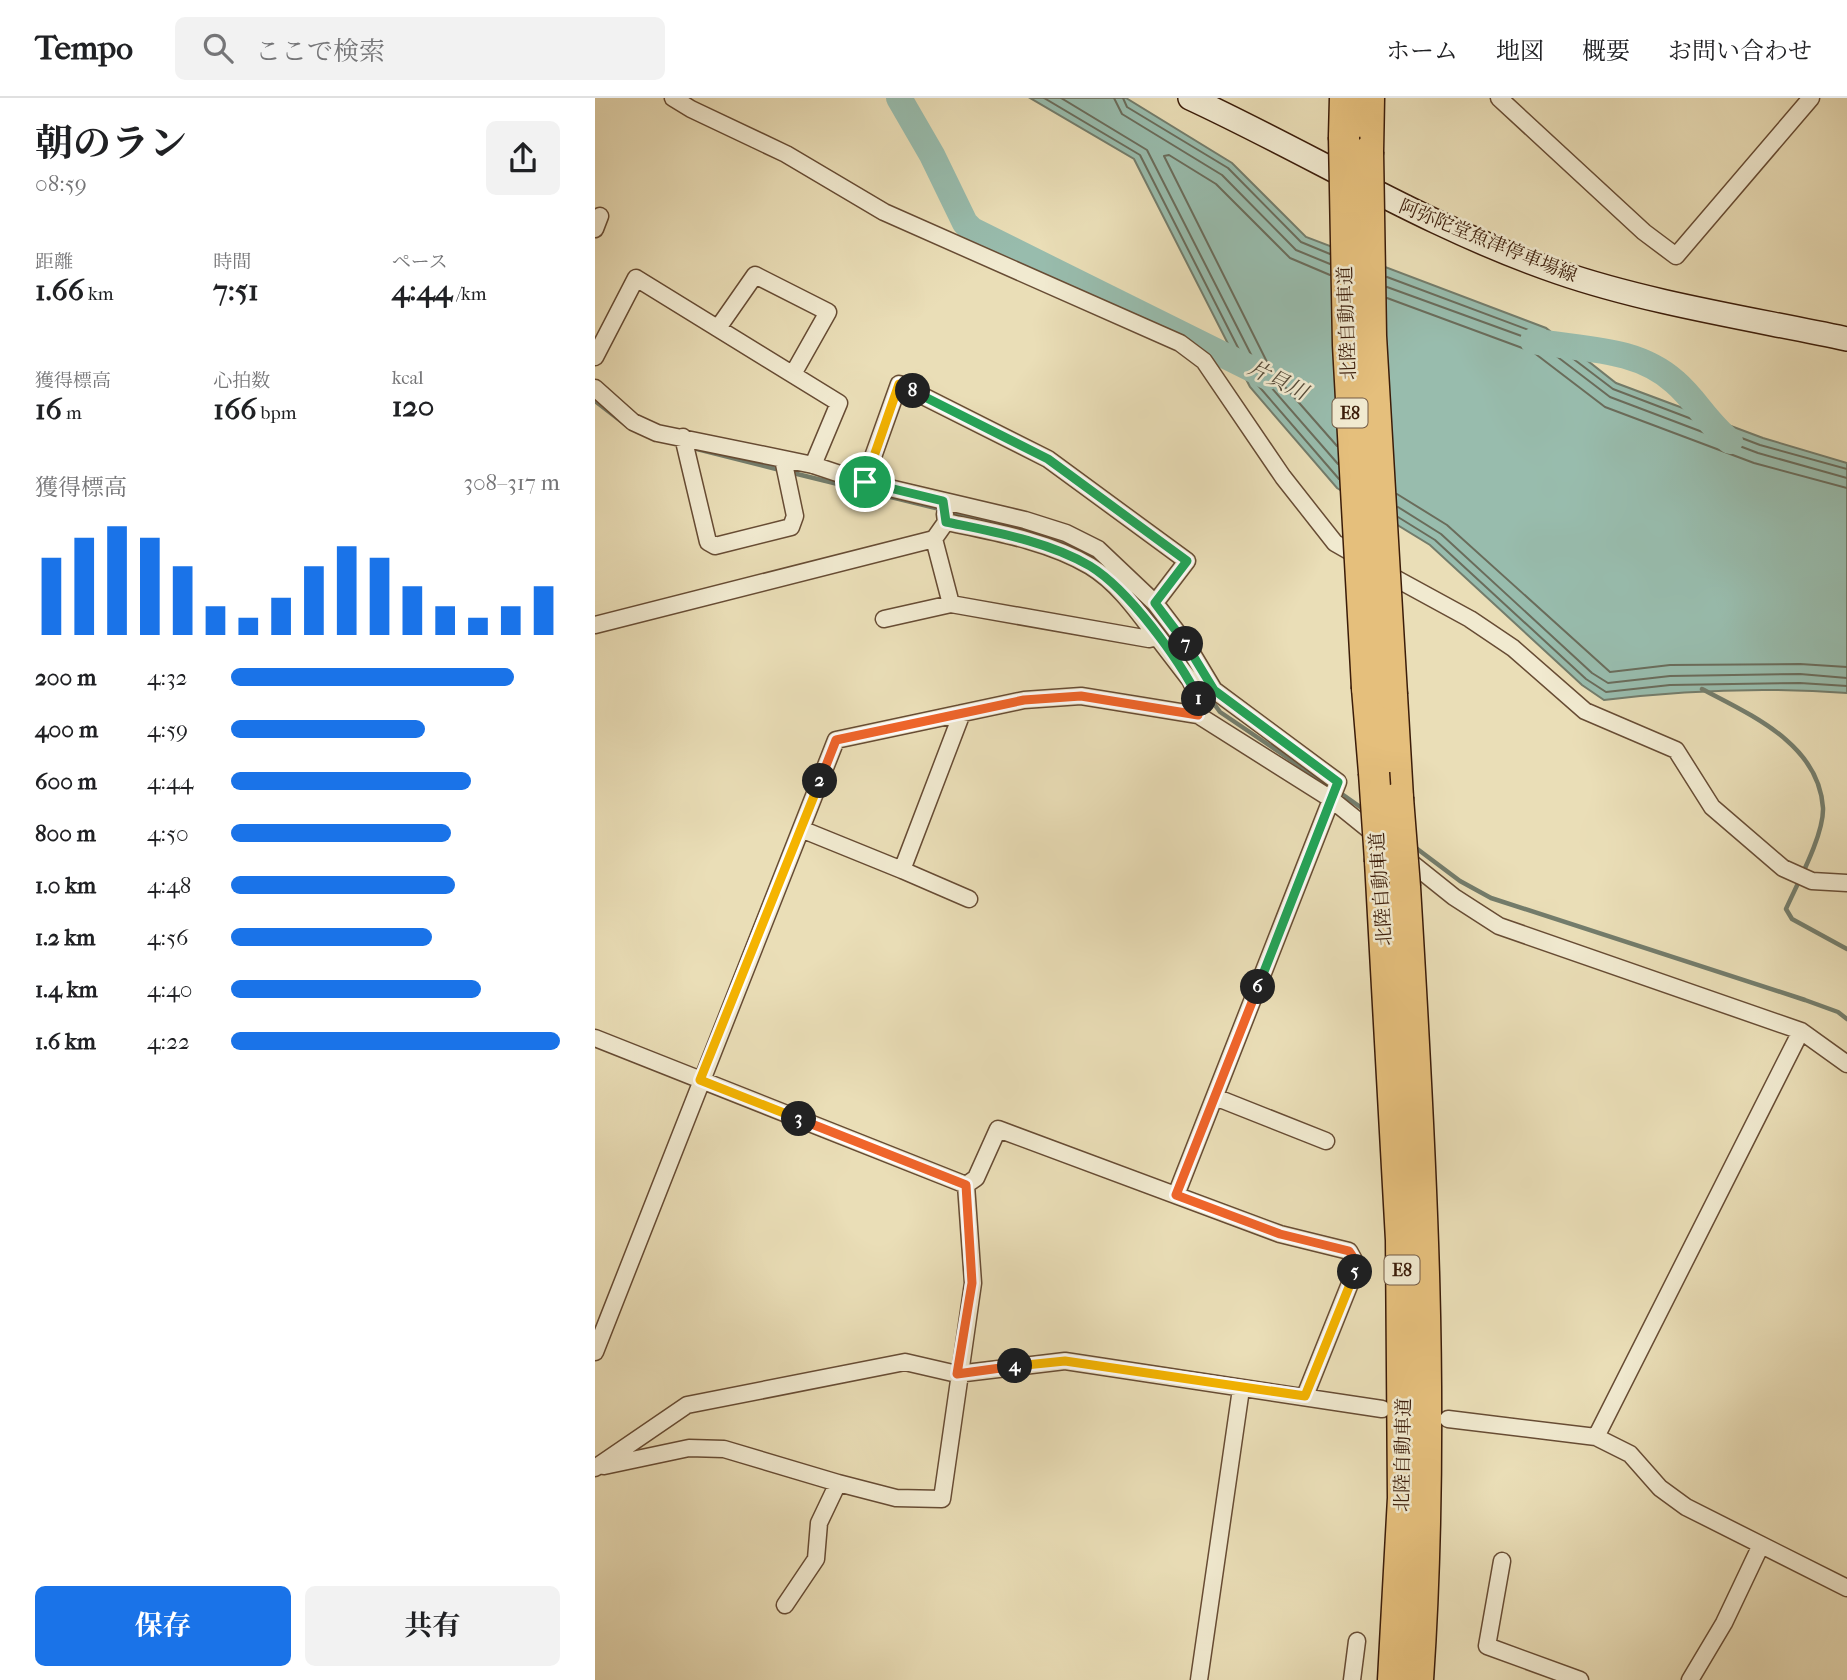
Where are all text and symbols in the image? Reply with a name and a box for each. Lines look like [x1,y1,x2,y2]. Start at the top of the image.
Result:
search box [175,17,665,80]
text: Tempo [35,29,133,68]
icon: search [199,29,237,67]
text: ここで検索 [255,36,385,67]
text: ホーム [1386,37,1458,65]
text: 地図 [1496,37,1544,65]
text: 概要 [1582,37,1630,65]
text: お問い合わせ [1668,37,1812,65]
text: 朝のラン [35,121,187,166]
button: share [486,121,560,195]
text: 08:59 [35,170,87,197]
street label: 阿弥陀堂魚津停車場線 [1396,195,1580,287]
text: 距離 [35,251,73,273]
text: 時間 [213,251,251,273]
text: ペース [392,251,448,273]
street label: 北陸自動車道 [1334,266,1360,380]
text: 1.66 [35,273,84,308]
text: 7:51 [213,273,259,308]
text: 4:44 [392,273,452,308]
text: km [84,283,114,305]
text: /km [452,283,487,305]
water label: 片貝川 [1244,355,1313,405]
text: kcal [392,367,424,389]
text: 獲得標高 [35,370,111,392]
text: 心拍数 [213,370,270,392]
pin: 8 [895,374,931,408]
text: 8 [908,379,917,401]
text: 120 [392,389,434,424]
text: 16 [35,392,62,427]
text: 166 [213,392,256,427]
road number: E8 [1333,398,1367,428]
text: m [62,402,82,424]
text: bpm [256,402,296,424]
pin [835,452,895,512]
icon: arrive [846,463,884,501]
text: 308–317 m [463,469,560,496]
text: 獲得標高 [35,474,127,501]
pin: 7 [1169,626,1203,662]
text: 7 [1181,632,1190,654]
text: 200 m [35,664,96,691]
text: 4:32 [147,664,187,691]
pin: 1 [1181,682,1217,716]
text: 1 [1195,687,1202,709]
text: 400 m [35,716,98,743]
text: 4:59 [147,716,188,743]
pin: 2 [803,764,838,798]
text: 600 m [35,768,97,795]
text: 4:44 [147,768,193,795]
text: 2 [815,769,824,791]
text: 800 m [35,820,96,847]
text: 4:50 [147,820,189,847]
street label: 北陸自動車道 [1366,831,1396,947]
text: 1.0 km [35,872,96,899]
text: 4:48 [147,872,191,899]
text: 1.2 km [35,924,95,951]
text: 4:56 [147,924,189,951]
pin: 6 [1241,970,1275,1004]
text: 6 [1252,975,1263,997]
text: 1.4 km [35,976,98,1003]
text: 4:40 [147,976,192,1003]
text: 1.6 km [35,1028,96,1055]
text: 4:22 [147,1028,190,1055]
pin: 3 [781,1102,817,1136]
text: 3 [795,1107,802,1129]
pin: 5 [1337,1254,1373,1290]
road number: E8 [1385,1255,1419,1284]
text: 5 [1350,1260,1359,1282]
pin: 4 [997,1348,1033,1384]
text: 4 [1009,1354,1020,1376]
street label: 北陸自動車道 [1391,1398,1415,1512]
button: 保存 [35,1586,291,1666]
button: 共有 [305,1586,560,1666]

